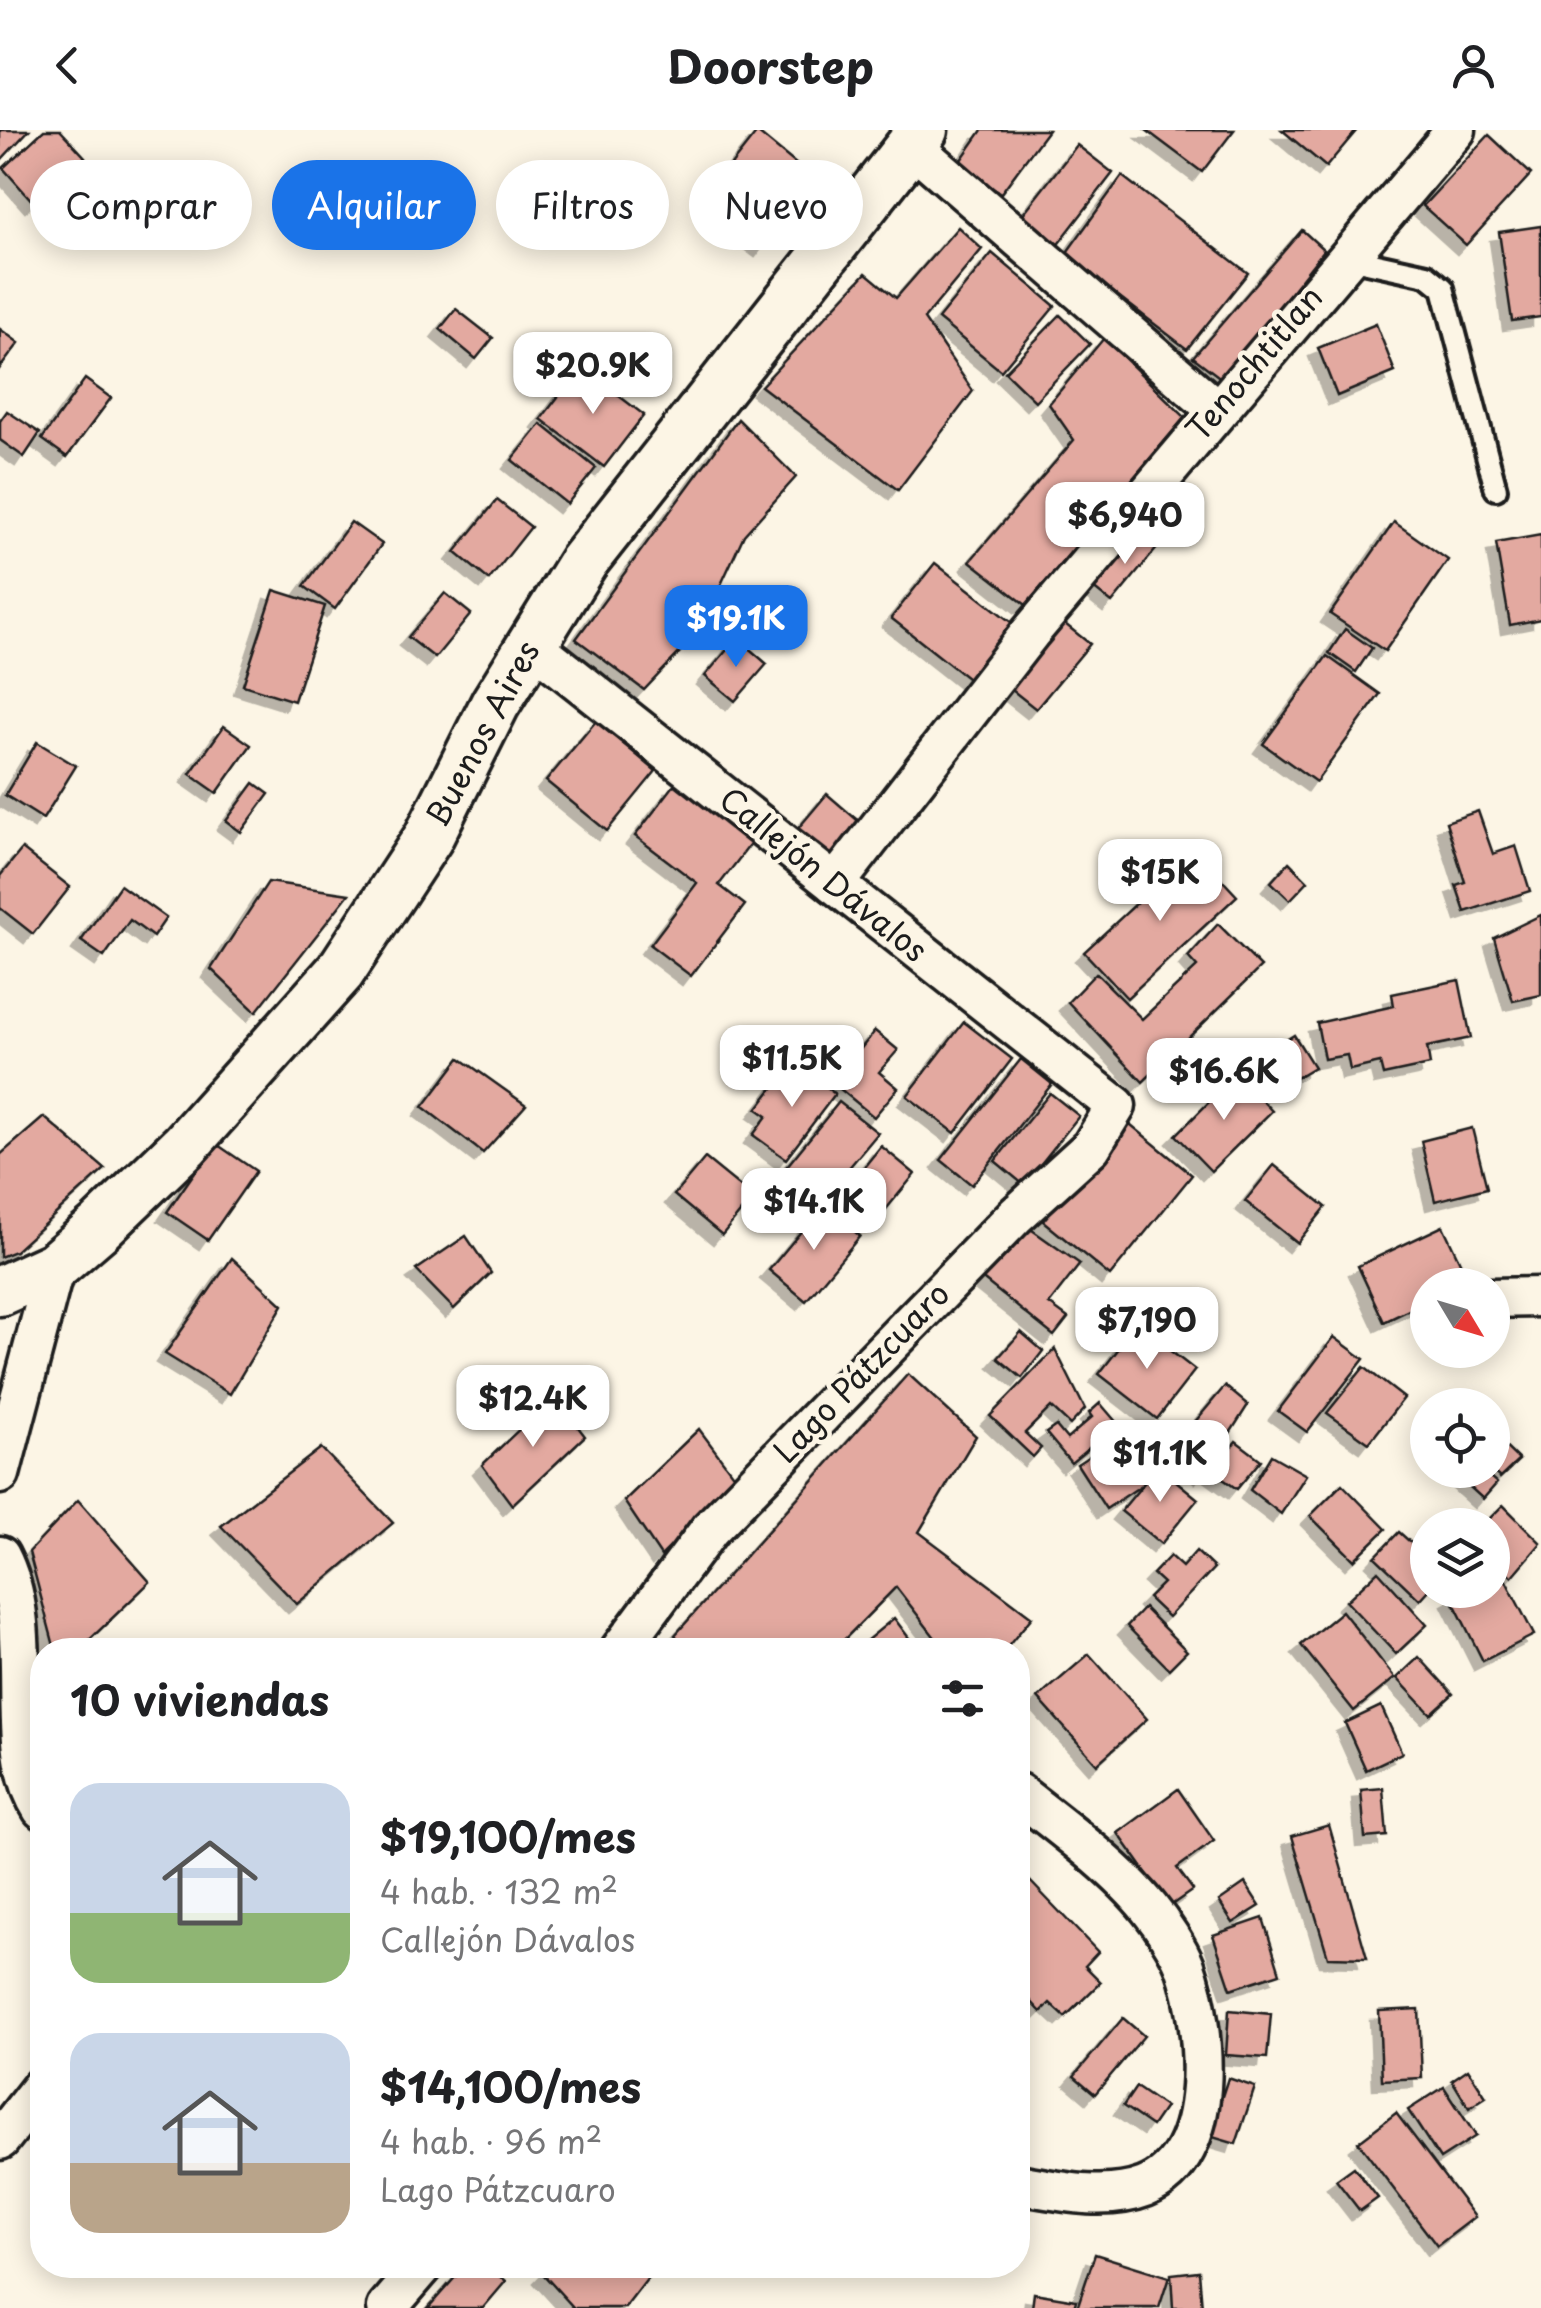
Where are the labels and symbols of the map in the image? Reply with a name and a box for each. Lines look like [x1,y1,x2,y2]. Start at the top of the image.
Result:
street label: Tenochtitlan [1174,274,1333,451]
pin: $20.9K [512,332,674,417]
pin: $6,940 [1044,482,1206,567]
pin: $19.1K [655,585,817,670]
street label: Buenos Aires [412,632,550,835]
street label: Callejón Dávalos [710,774,939,972]
pin: $15K [1101,839,1219,924]
pin: $11.5K [711,1025,873,1110]
pin: $16.6K [1143,1038,1305,1123]
pin: $14.1K [733,1168,895,1253]
north arrow [1410,1268,1510,1368]
street label: Lago Pátzcuaro [761,1270,960,1473]
pin: $7,190 [1066,1287,1228,1372]
pin: $12.4K [452,1365,614,1450]
pin: $11.1K [1079,1420,1241,1505]

